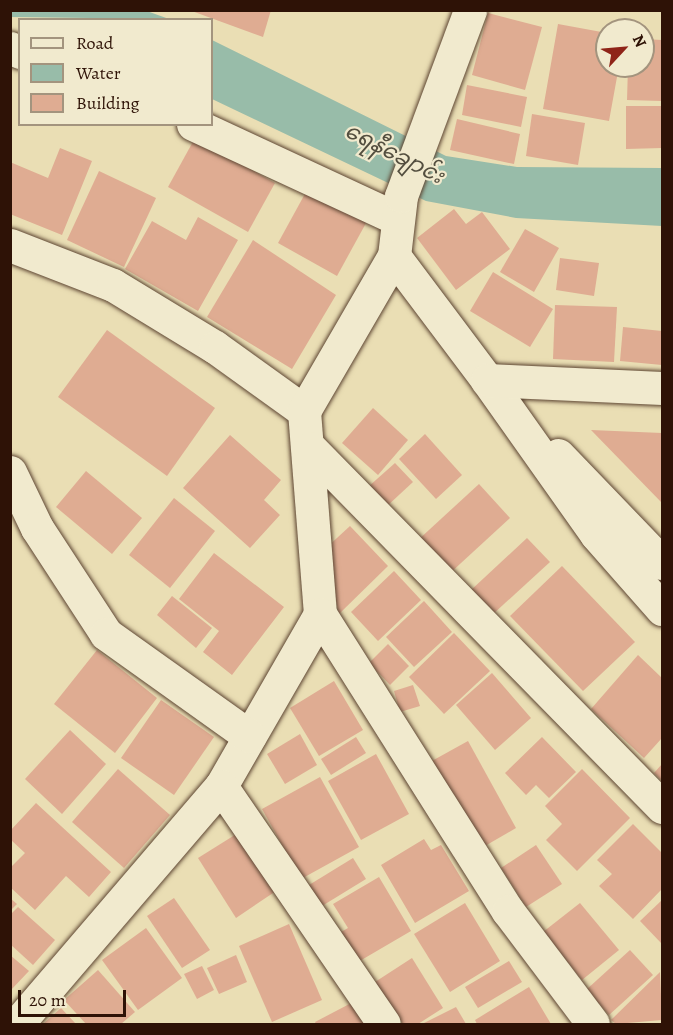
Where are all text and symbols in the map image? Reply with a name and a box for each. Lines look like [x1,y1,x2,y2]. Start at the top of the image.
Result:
legend [18,18,213,126]
north arrow [595,18,655,78]
text: Road [76,31,113,55]
text: N [627,31,652,51]
text: Water [76,61,121,85]
text: Building [76,91,140,115]
water label: ရေနီချောင်း [340,118,448,190]
scale bar [21,978,129,1016]
text: 20 m [29,988,66,1012]

